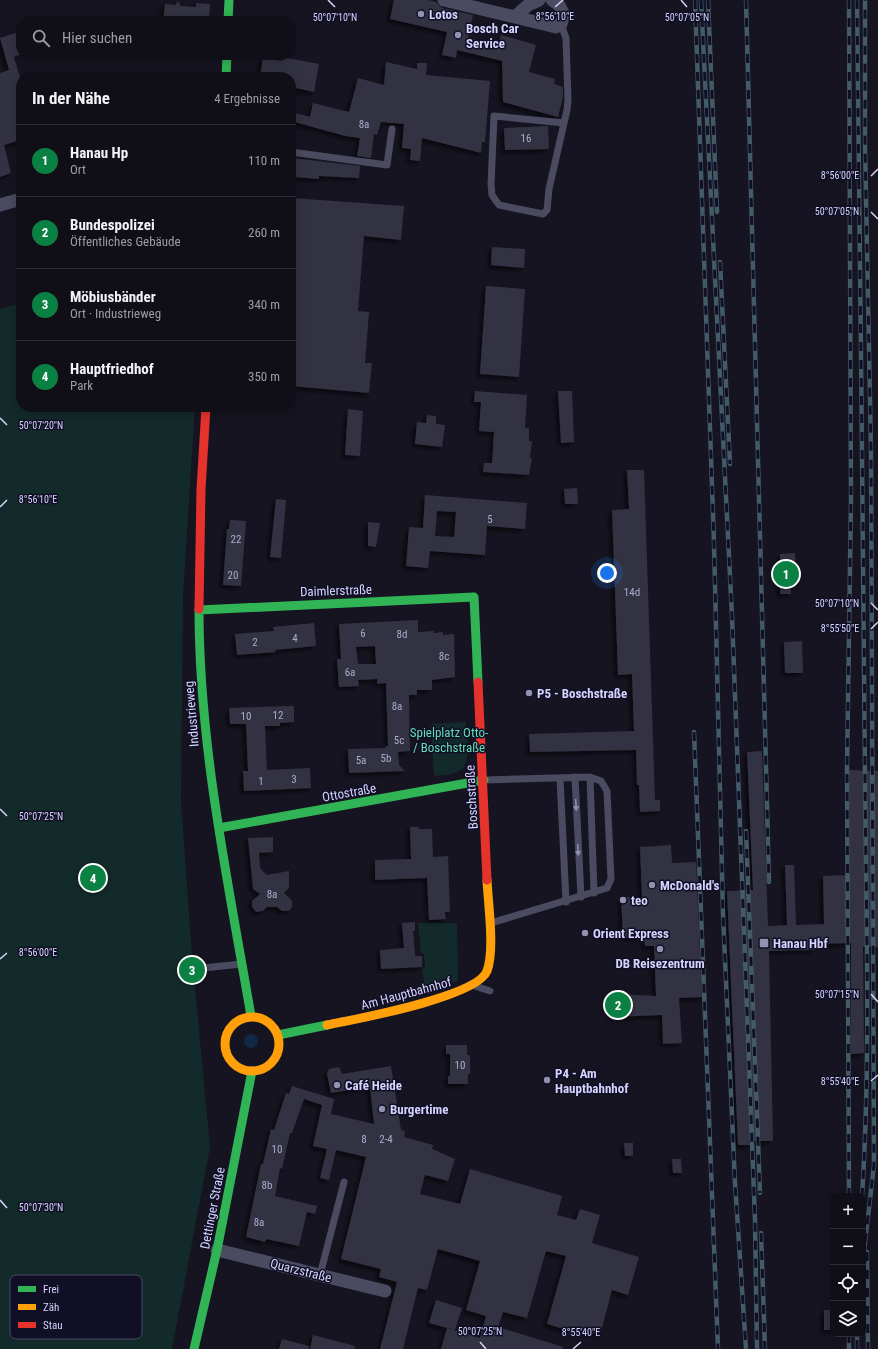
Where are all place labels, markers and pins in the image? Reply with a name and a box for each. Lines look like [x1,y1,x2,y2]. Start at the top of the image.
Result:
place label: Lotos [429,7,458,22]
marker: Lotos [416,9,426,19]
place label: Bosch Car Service [466,21,520,51]
marker: Bosch Car Service [453,30,463,40]
pin: 1 [773,559,799,589]
place label: P5 - Boschstraße [537,686,627,701]
marker: P5 - Boschstraße [524,688,534,698]
pin: 4 [80,863,106,893]
place label: McDonald's [660,878,719,893]
marker: McDonald's [647,880,657,890]
place label: teo [631,893,648,908]
marker: teo [618,895,628,905]
place label: Orient Express [593,926,669,941]
marker: Orient Express [580,928,590,938]
place label: Hanau Hbf [773,936,828,951]
marker: Hanau Hbf [758,937,770,949]
marker: DB Reisezentrum [655,944,665,954]
pin: 3 [179,955,205,985]
place label: DB Reisezentrum [615,956,705,971]
pin: 2 [605,990,631,1020]
place label: P4 - Am Hauptbahnhof [555,1066,629,1096]
marker: P4 - Am Hauptbahnhof [542,1075,552,1085]
place label: Café Heide [345,1078,402,1093]
marker: Café Heide [332,1080,342,1090]
place label: Burgertime [390,1102,448,1117]
marker: Burgertime [377,1104,387,1114]

